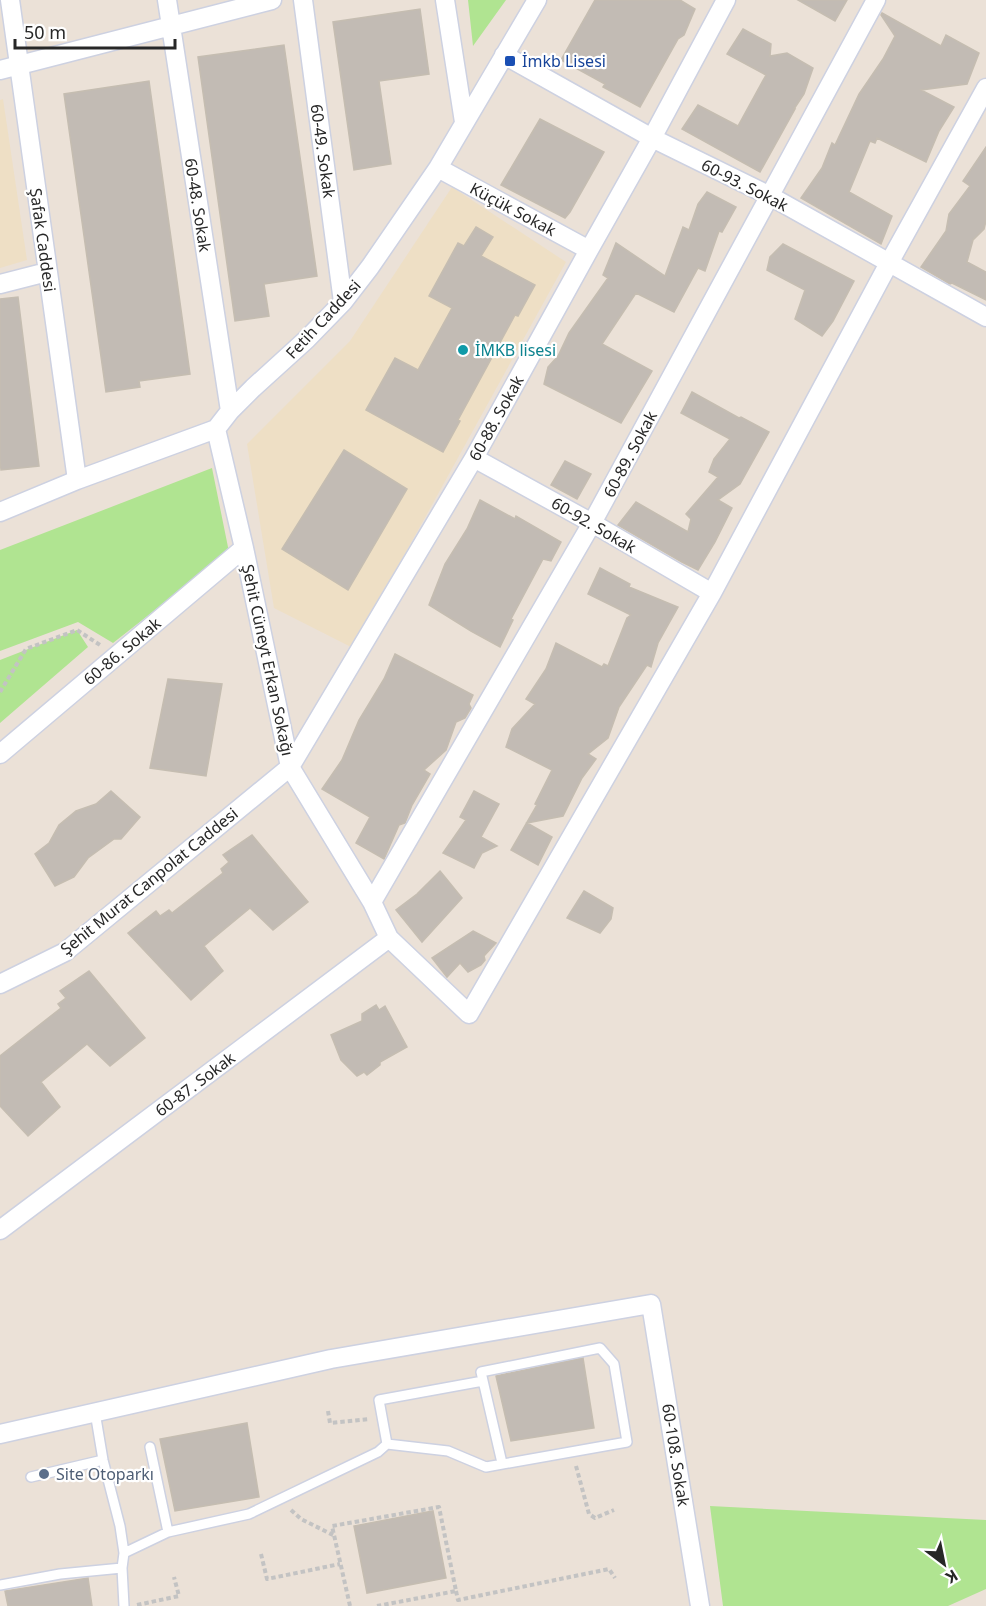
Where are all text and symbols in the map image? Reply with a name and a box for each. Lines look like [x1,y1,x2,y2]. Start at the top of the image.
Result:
scale bar [15,12,176,50]
text: 50 m [24,20,66,44]
place label: İmkb Lisesi [522,50,606,72]
marker: İmkb Lisesi [503,54,517,68]
street label: 60-49. Sokak [306,103,341,200]
street label: 60-93. Sokak [698,154,793,217]
street label: 60-48. Sokak [180,156,216,254]
street label: Küçük Sokak [466,177,560,241]
street label: Şafak Caddesi [25,187,61,293]
street label: Fetih Caddesi [281,275,365,363]
place label: İMKB lisesi [475,339,556,361]
marker: İMKB lisesi [456,343,470,357]
street label: 60-88. Sokak [463,371,529,465]
street label: 60-89. Sokak [598,407,662,501]
street label: 60-92. Sokak [547,492,641,558]
street label: Şehit Cüneyt Erkan Sokağı [237,562,299,758]
street label: 60-86. Sokak [79,612,166,690]
street label: Şehit Murat Canpolat Caddesi [56,802,242,960]
street label: 60-87. Sokak [151,1046,240,1121]
street label: 60-108. Sokak [657,1402,695,1508]
place label: Site Otoparkı [56,1463,154,1485]
marker: Site Otoparkı [37,1467,51,1481]
north arrow [914,1534,974,1594]
text: K [941,1565,962,1589]

